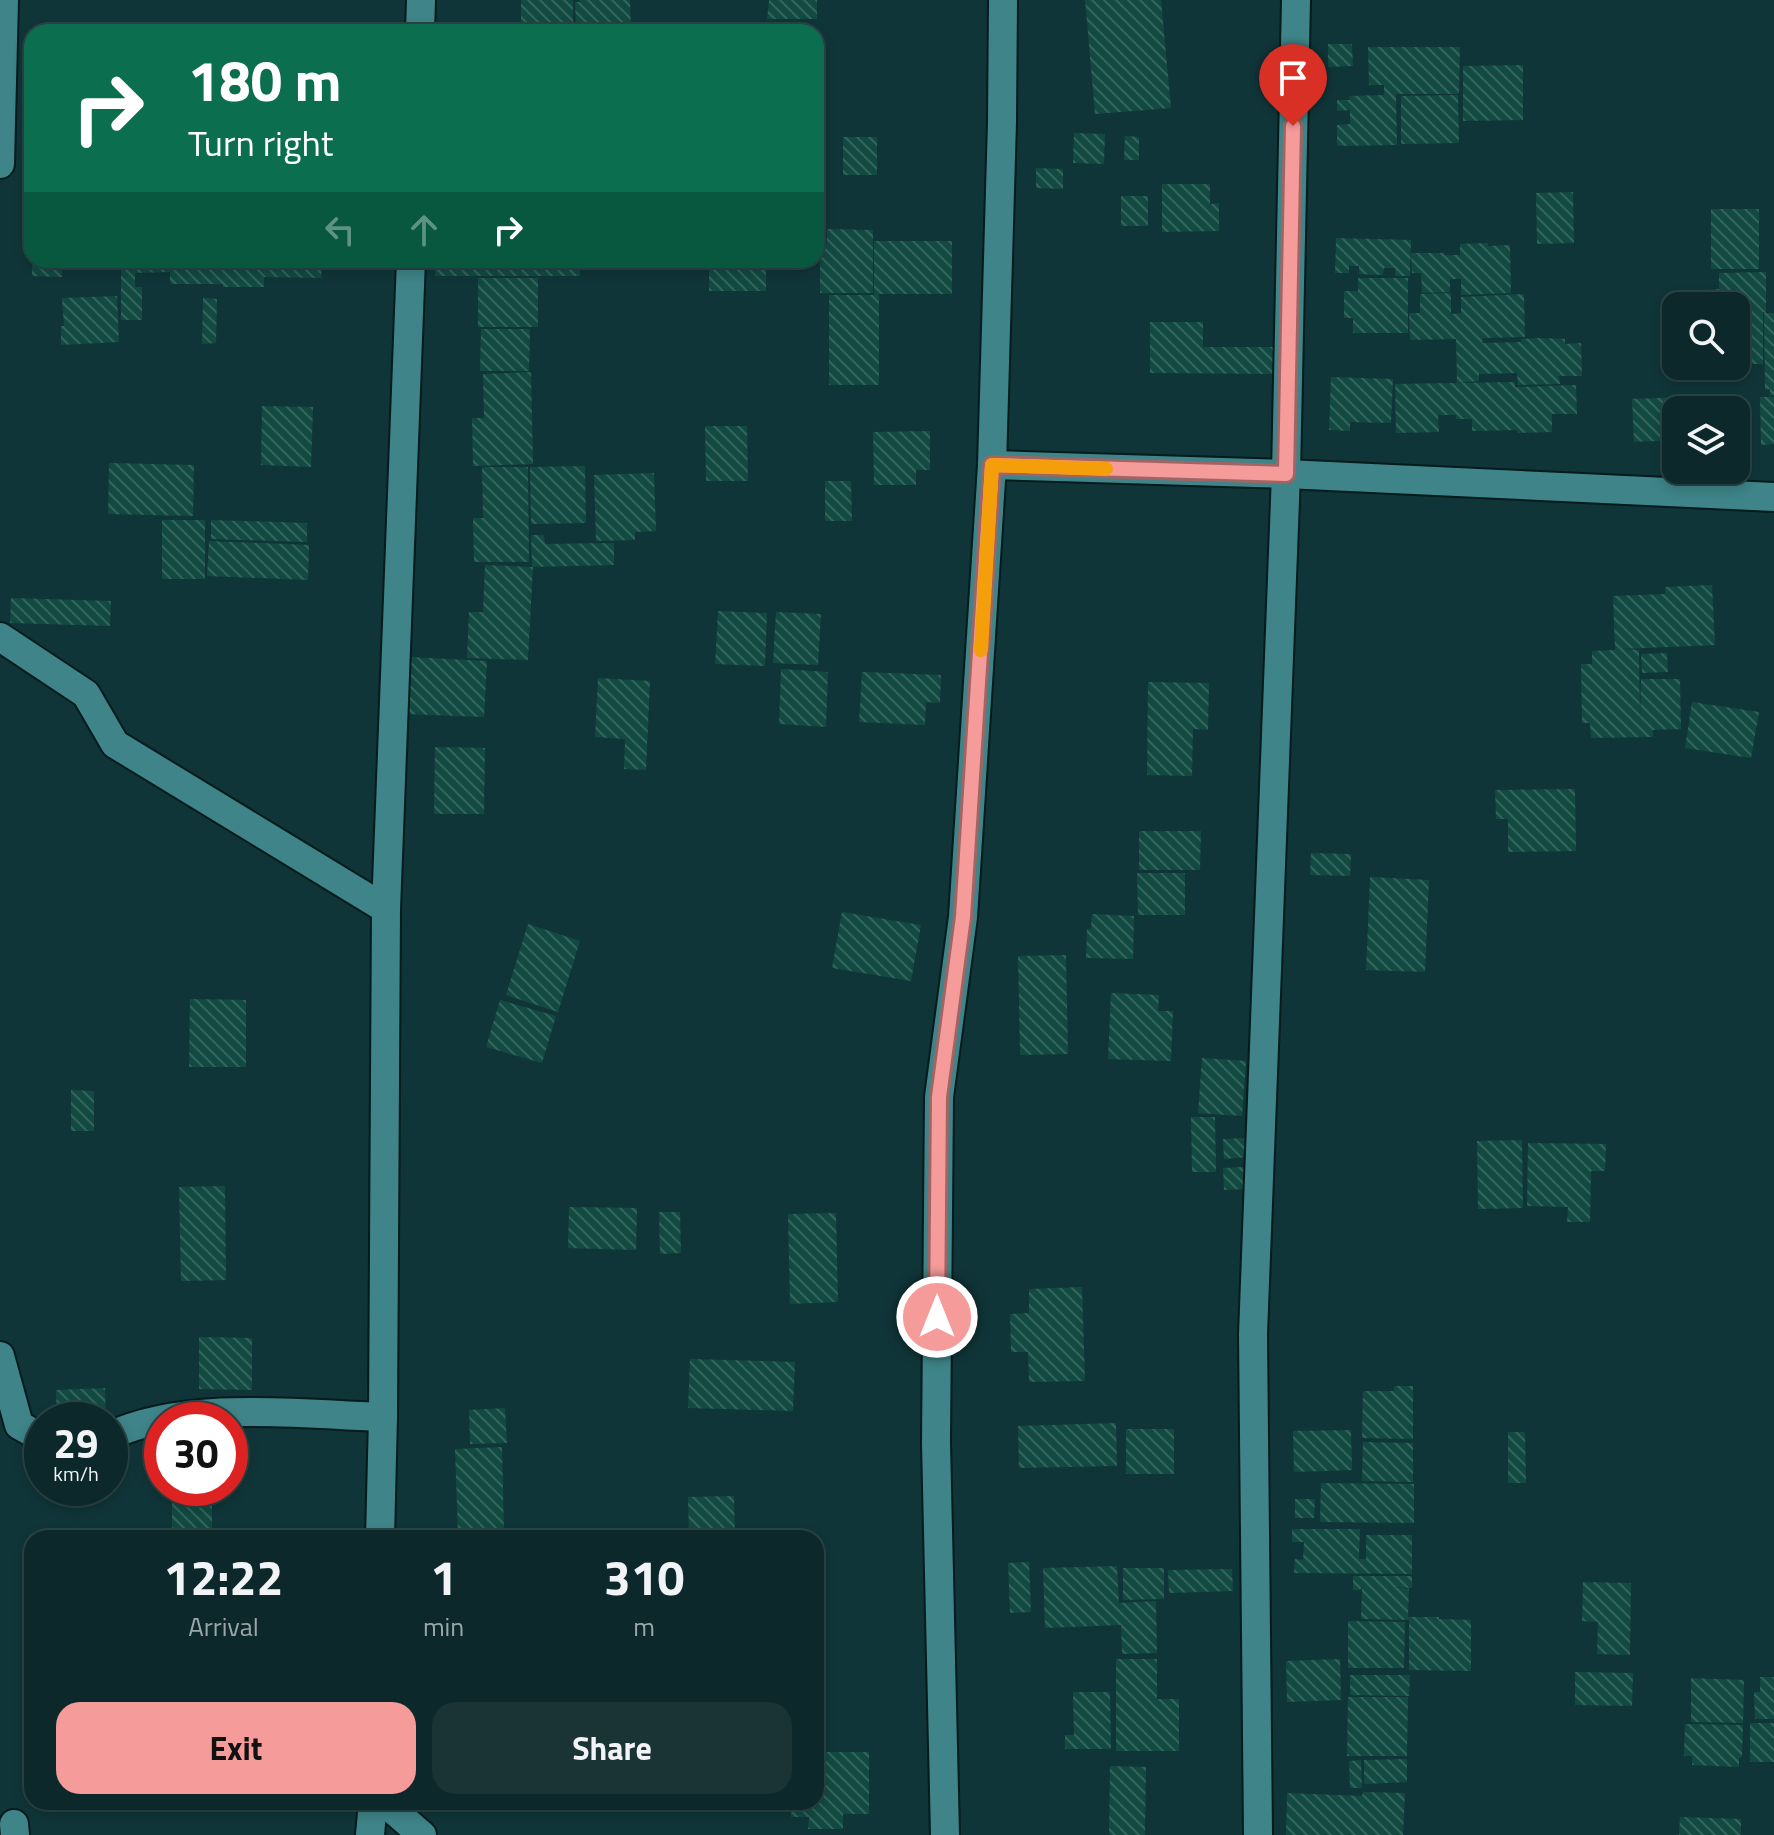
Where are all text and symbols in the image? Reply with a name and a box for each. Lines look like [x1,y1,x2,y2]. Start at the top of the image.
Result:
text: 180 m [188,38,341,123]
pin [1259,44,1327,126]
icon: right [56,56,160,160]
icon: arrive [1271,56,1315,100]
text: Turn right [188,115,333,170]
icon: left [318,208,362,252]
icon: ahead [402,208,446,252]
icon: right [486,208,530,252]
map controls [1662,292,1750,484]
button: search [1662,292,1750,380]
button: layers [1662,396,1750,484]
position arrow [895,1275,979,1359]
speed limit sign: 30 [144,1402,248,1506]
text: 29 [54,1413,98,1474]
text: km/h [53,1458,99,1489]
text: 12:22 [164,1541,283,1614]
text: 1 [430,1541,457,1614]
text: 310 [604,1541,684,1614]
text: Arrival [188,1607,259,1646]
text: min [423,1607,464,1646]
text: m [633,1607,655,1646]
button: Exit [56,1702,416,1794]
button: Share [432,1702,792,1794]

